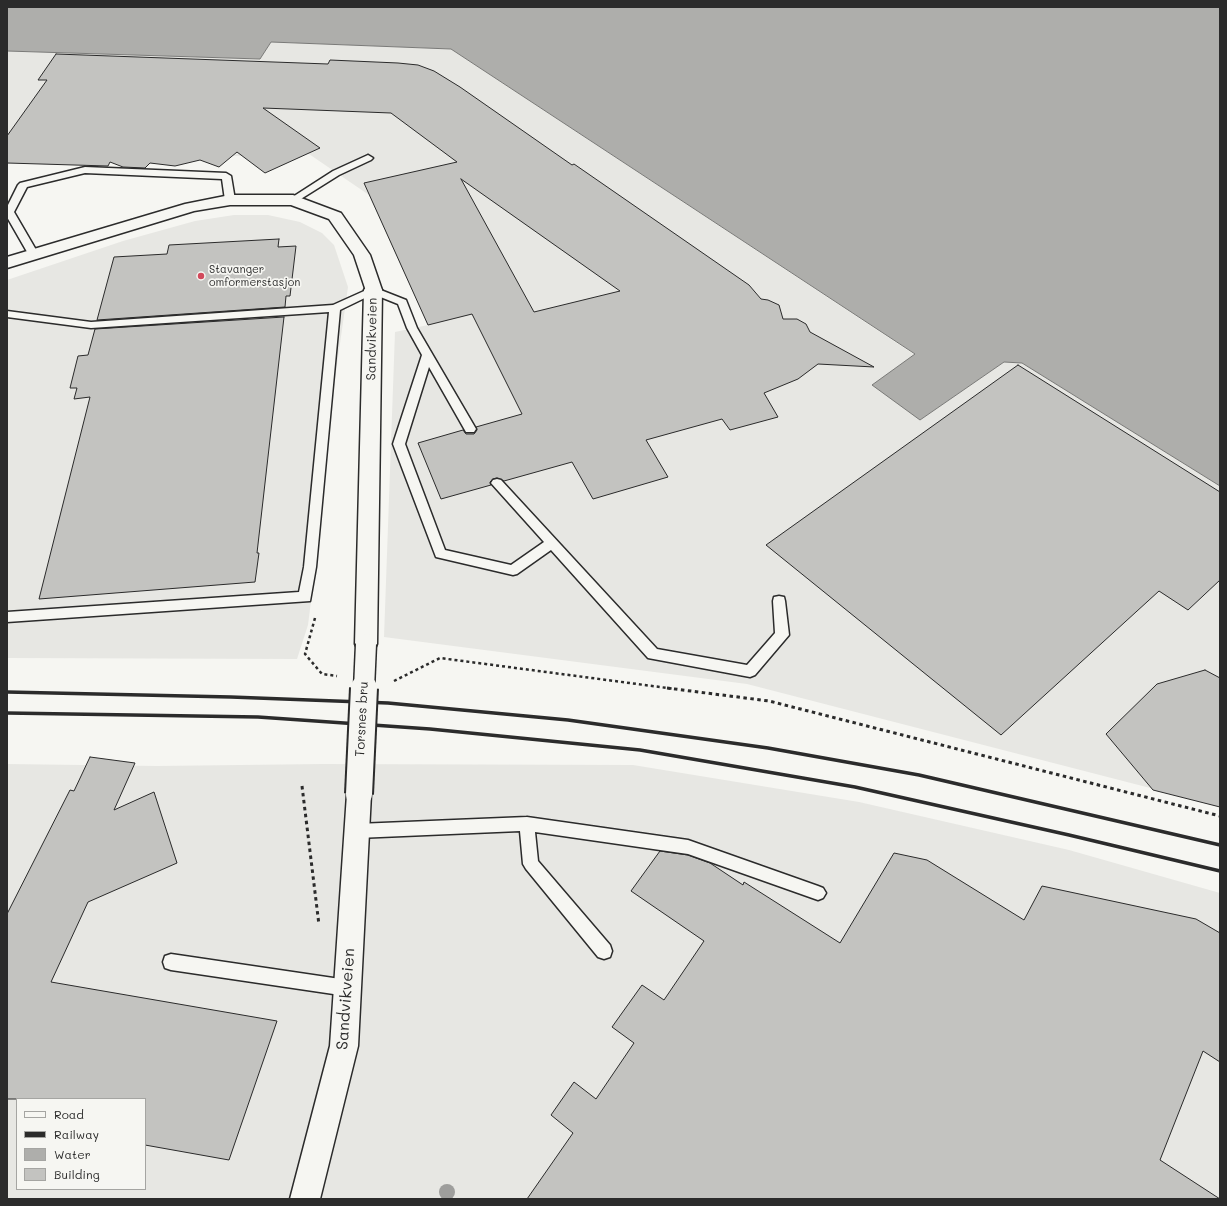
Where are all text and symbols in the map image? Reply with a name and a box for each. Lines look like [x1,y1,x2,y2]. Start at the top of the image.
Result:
place label: Stavanger omformerstasjon [209,263,300,289]
marker: Stavanger omformerstasjon [196,271,206,281]
street label: Sandvikveien [363,297,381,381]
street label: Torsnes bru [352,681,372,757]
street label: Sandvikveien [333,948,359,1050]
legend [16,1098,146,1190]
text: Road [54,1106,84,1122]
text: Railway [54,1126,99,1142]
text: Water [54,1146,91,1162]
text: Building [54,1166,100,1182]

